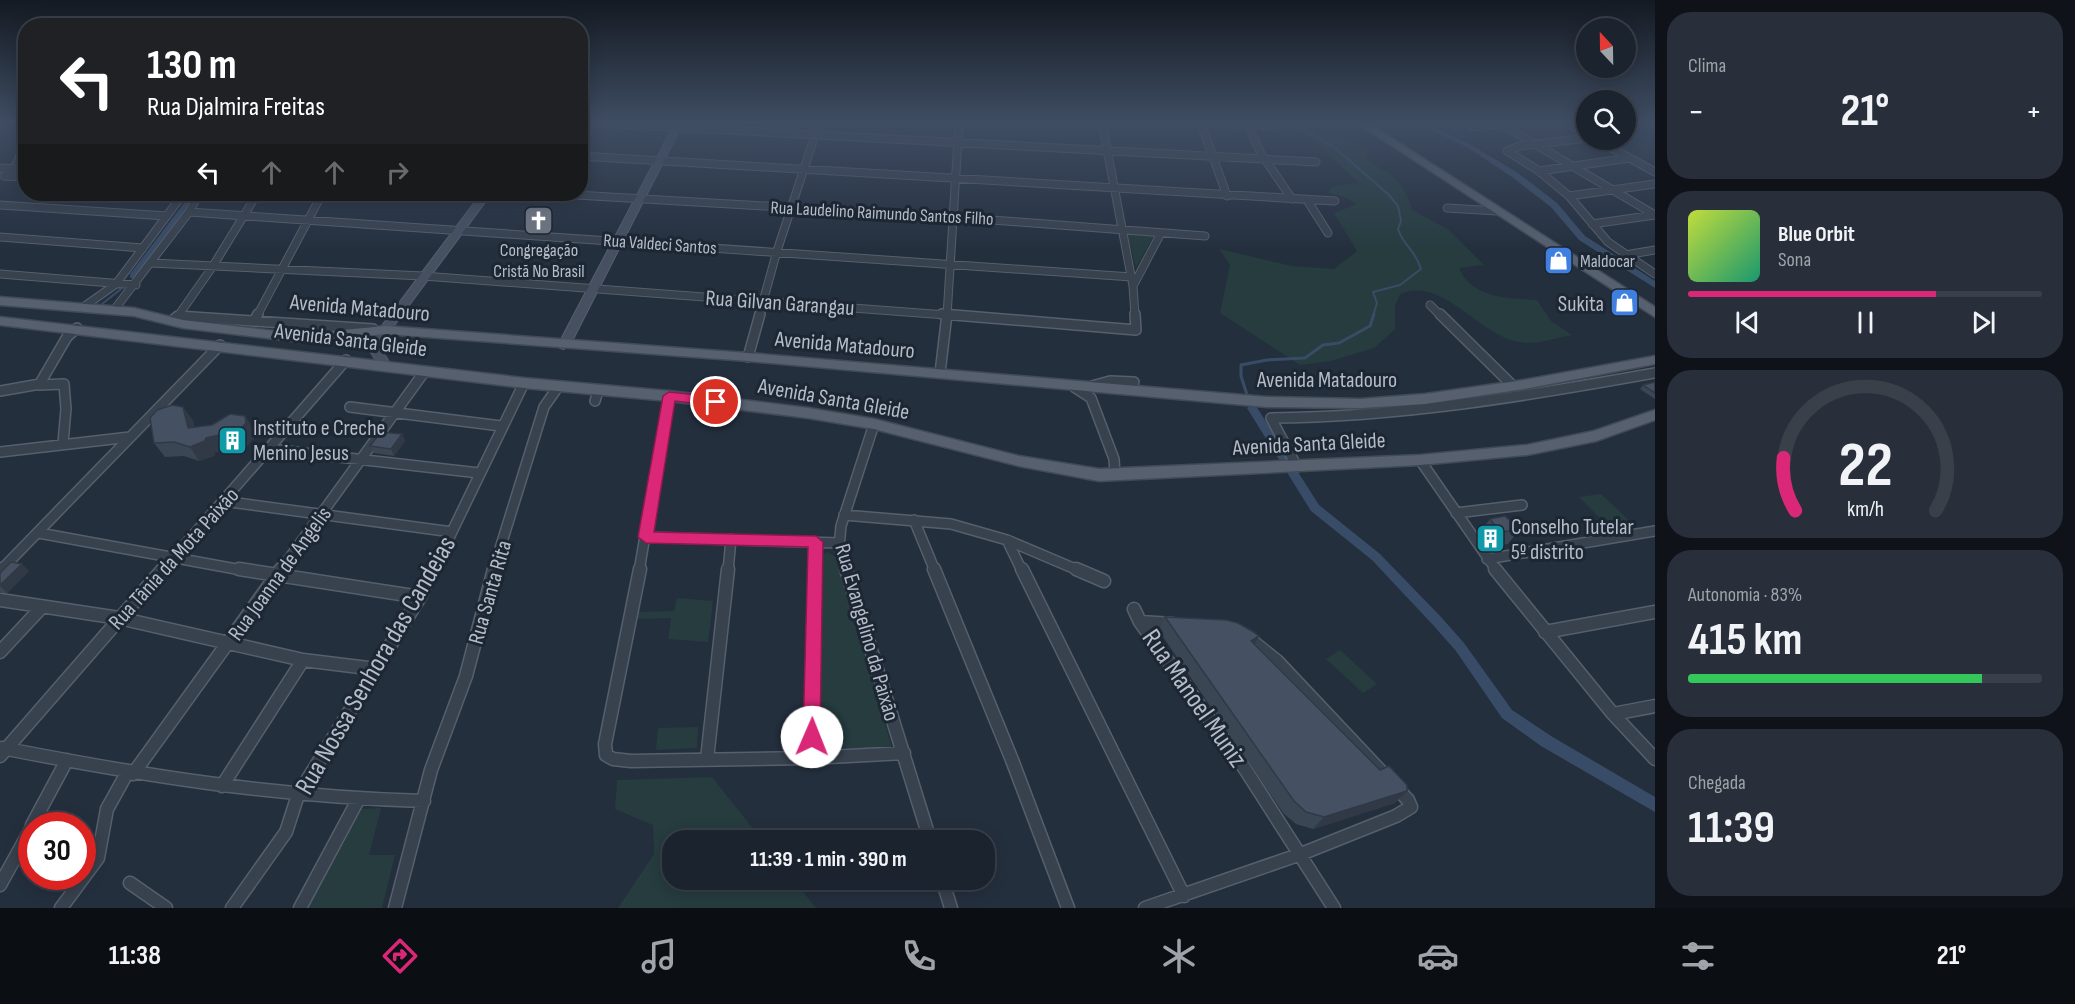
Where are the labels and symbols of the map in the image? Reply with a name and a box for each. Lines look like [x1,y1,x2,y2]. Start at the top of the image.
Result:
north arrow [1576,18,1636,78]
street label: Rua Laudelino Raimundo Santos Filho [770,197,994,230]
church icon: Congregação Cristã No Brasil [523,205,555,237]
street label: Rua Valdeci Santos [603,230,717,259]
place label: Congregação Cristã No Brasil [493,240,585,282]
shop icon: Maldocar [1543,245,1575,277]
place label: Maldocar [1580,251,1635,272]
street label: Rua Gilvan Garangau [704,285,855,322]
shop icon: Sukita [1609,287,1641,319]
street label: Avenida Matadouro [288,289,431,328]
place label: Sukita [1558,291,1604,318]
street label: Avenida Santa Gleide [272,318,428,363]
street label: Avenida Matadouro [773,326,916,365]
street label: Avenida Matadouro [1256,367,1397,394]
street label: Avenida Santa Gleide [755,373,911,426]
pin [690,376,741,427]
place label: Instituto e Creche Menino Jesus [253,415,385,467]
building icon: Instituto e Creche Menino Jesus [216,424,248,456]
street label: Avenida Santa Gleide [1231,427,1386,462]
street label: Rua Tânia da Mota Paixão [103,482,245,636]
street label: Rua Joanna de Angelis [223,502,338,646]
place label: Conselho Tutelar 5º distrito [1511,514,1634,566]
building icon: Conselho Tutelar 5º distrito [1474,523,1506,555]
street label: Rua Nossa Senhora das Candeias [289,531,463,800]
street label: Rua Santa Rita [463,537,518,647]
street label: Rua Evangelino da Paixão [828,541,905,724]
street label: Rua Manoel Muniz [1135,623,1254,774]
position arrow [780,705,844,769]
speed limit sign: 30 [18,812,96,890]

